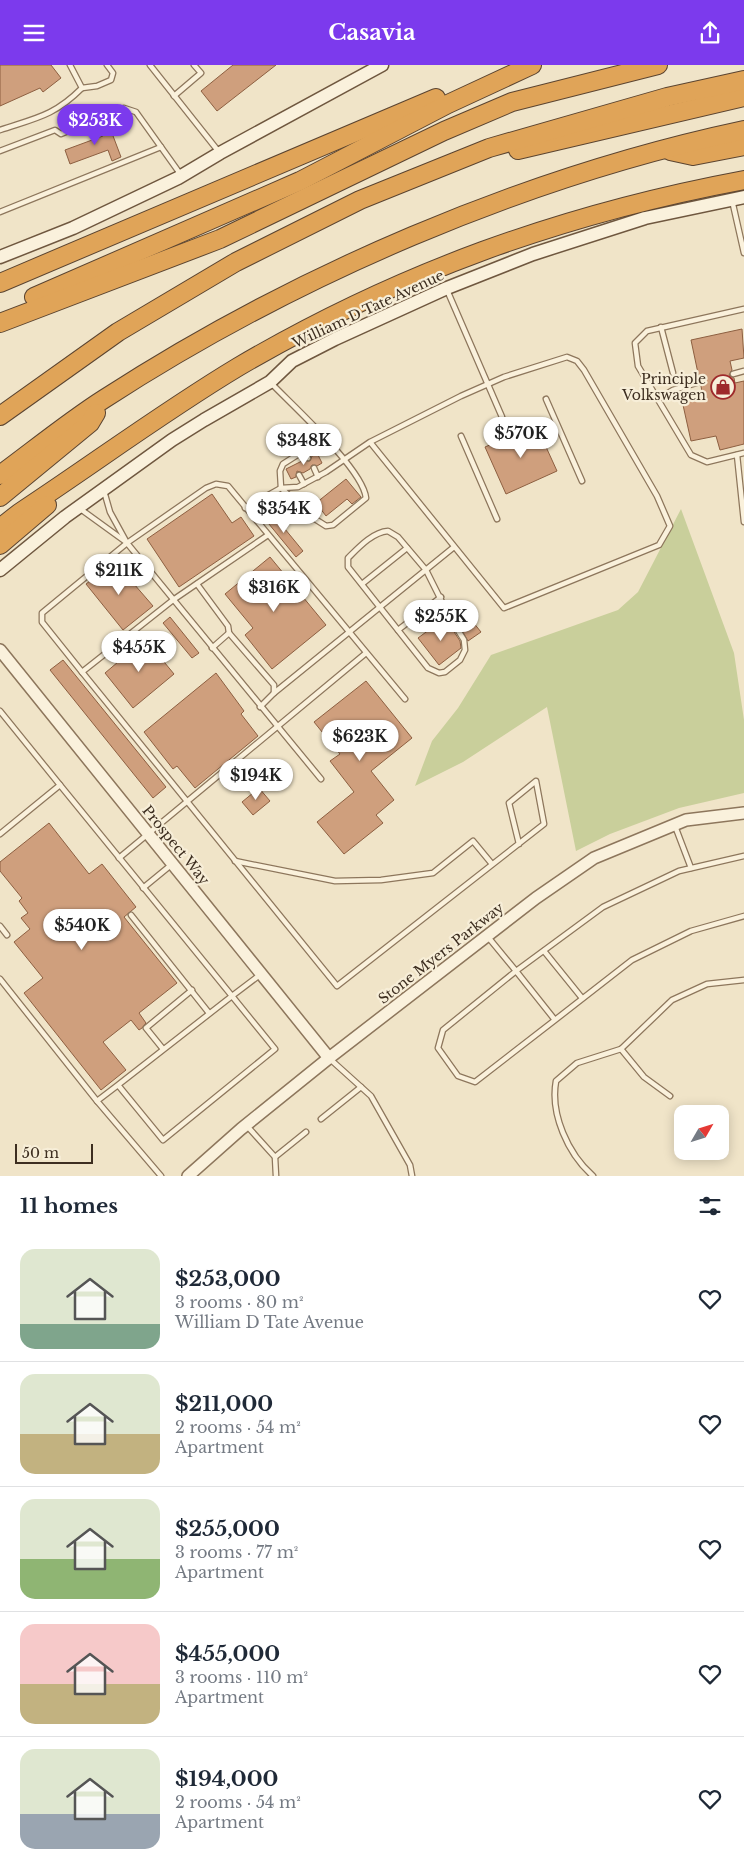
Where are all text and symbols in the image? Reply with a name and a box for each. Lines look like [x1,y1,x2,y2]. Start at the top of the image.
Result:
icon: menu [20,19,48,47]
text: Casavia [328,19,416,46]
icon: share [696,19,724,47]
pin: $253K [60,103,130,146]
text: $253K [68,110,122,130]
street label: William D Tate Avenue [288,266,447,353]
place label: Principle Volkswagen [621,370,706,404]
shop icon: Principle Volkswagen [710,374,736,400]
pin: $570K [486,417,556,459]
pin: $348K [269,423,339,466]
text: $570K [494,423,548,443]
text: $348K [277,430,331,450]
pin: $354K [249,491,319,534]
text: $354K [257,498,311,518]
pin: $211K [84,553,154,596]
text: $211K [95,560,143,580]
pin: $316K [239,571,309,613]
text: $316K [248,577,300,597]
pin: $255K [406,599,476,642]
text: $255K [415,606,467,626]
pin: $455K [104,631,174,673]
text: $455K [112,637,166,657]
pin: $623K [325,719,395,762]
text: $623K [333,726,387,746]
pin: $194K [221,759,291,801]
text: $194K [230,765,282,785]
street label: Prospect Way [138,802,214,888]
street label: Stone Myers Parkway [375,898,507,1008]
pin: $540K [47,909,117,951]
text: $540K [54,915,110,935]
north arrow [674,1105,729,1160]
map controls [674,1105,729,1160]
scale bar [15,1141,92,1164]
text: 50 m [22,1144,59,1162]
icon: filters [696,1192,724,1220]
text: 11 homes [20,1193,118,1219]
text: $253,000 [175,1266,281,1292]
icon: home [60,1269,120,1329]
icon: heart [696,1285,724,1313]
text: 3 rooms · 80 m² [175,1292,303,1312]
text: William D Tate Avenue [175,1312,364,1332]
text: $211,000 [175,1391,273,1417]
icon: home [60,1394,120,1454]
icon: heart [696,1410,724,1438]
text: 2 rooms · 54 m² [175,1417,301,1437]
text: Apartment [175,1437,264,1457]
text: $255,000 [175,1516,280,1542]
icon: home [60,1519,120,1579]
icon: heart [696,1535,724,1563]
text: 3 rooms · 77 m² [175,1542,298,1562]
text: Apartment [175,1562,264,1582]
text: $455,000 [175,1641,280,1667]
icon: home [60,1644,120,1704]
icon: heart [696,1660,724,1688]
text: 3 rooms · 110 m² [175,1667,308,1687]
text: Apartment [175,1687,264,1707]
text: $194,000 [175,1766,278,1792]
icon: home [60,1769,120,1829]
icon: heart [696,1785,724,1813]
text: 2 rooms · 54 m² [175,1792,301,1812]
text: Apartment [175,1812,264,1832]

